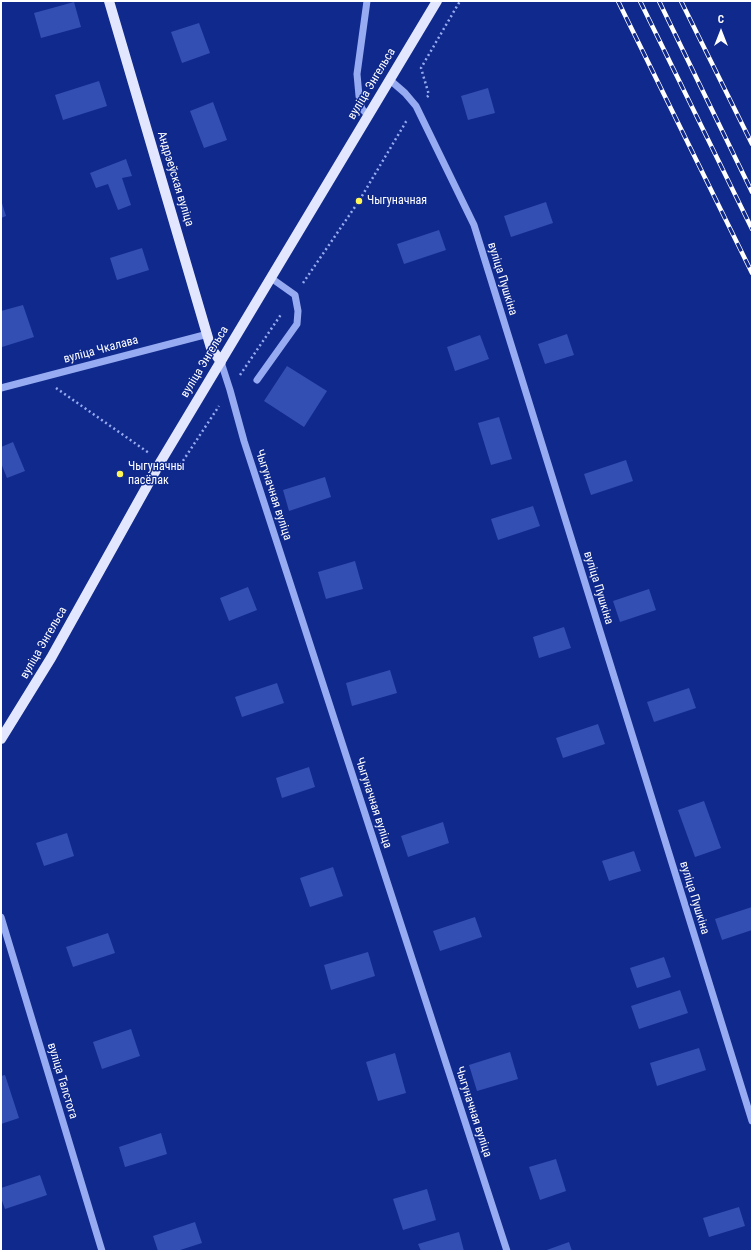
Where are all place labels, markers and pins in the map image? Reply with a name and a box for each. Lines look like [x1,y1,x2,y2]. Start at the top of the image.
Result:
place label: Чыгуначная [367,194,427,208]
marker: Чыгуначная [354,196,364,206]
place label: Чыгуначны пасёлак [128,460,185,488]
marker: Чыгуначны пасёлак [115,469,125,479]

